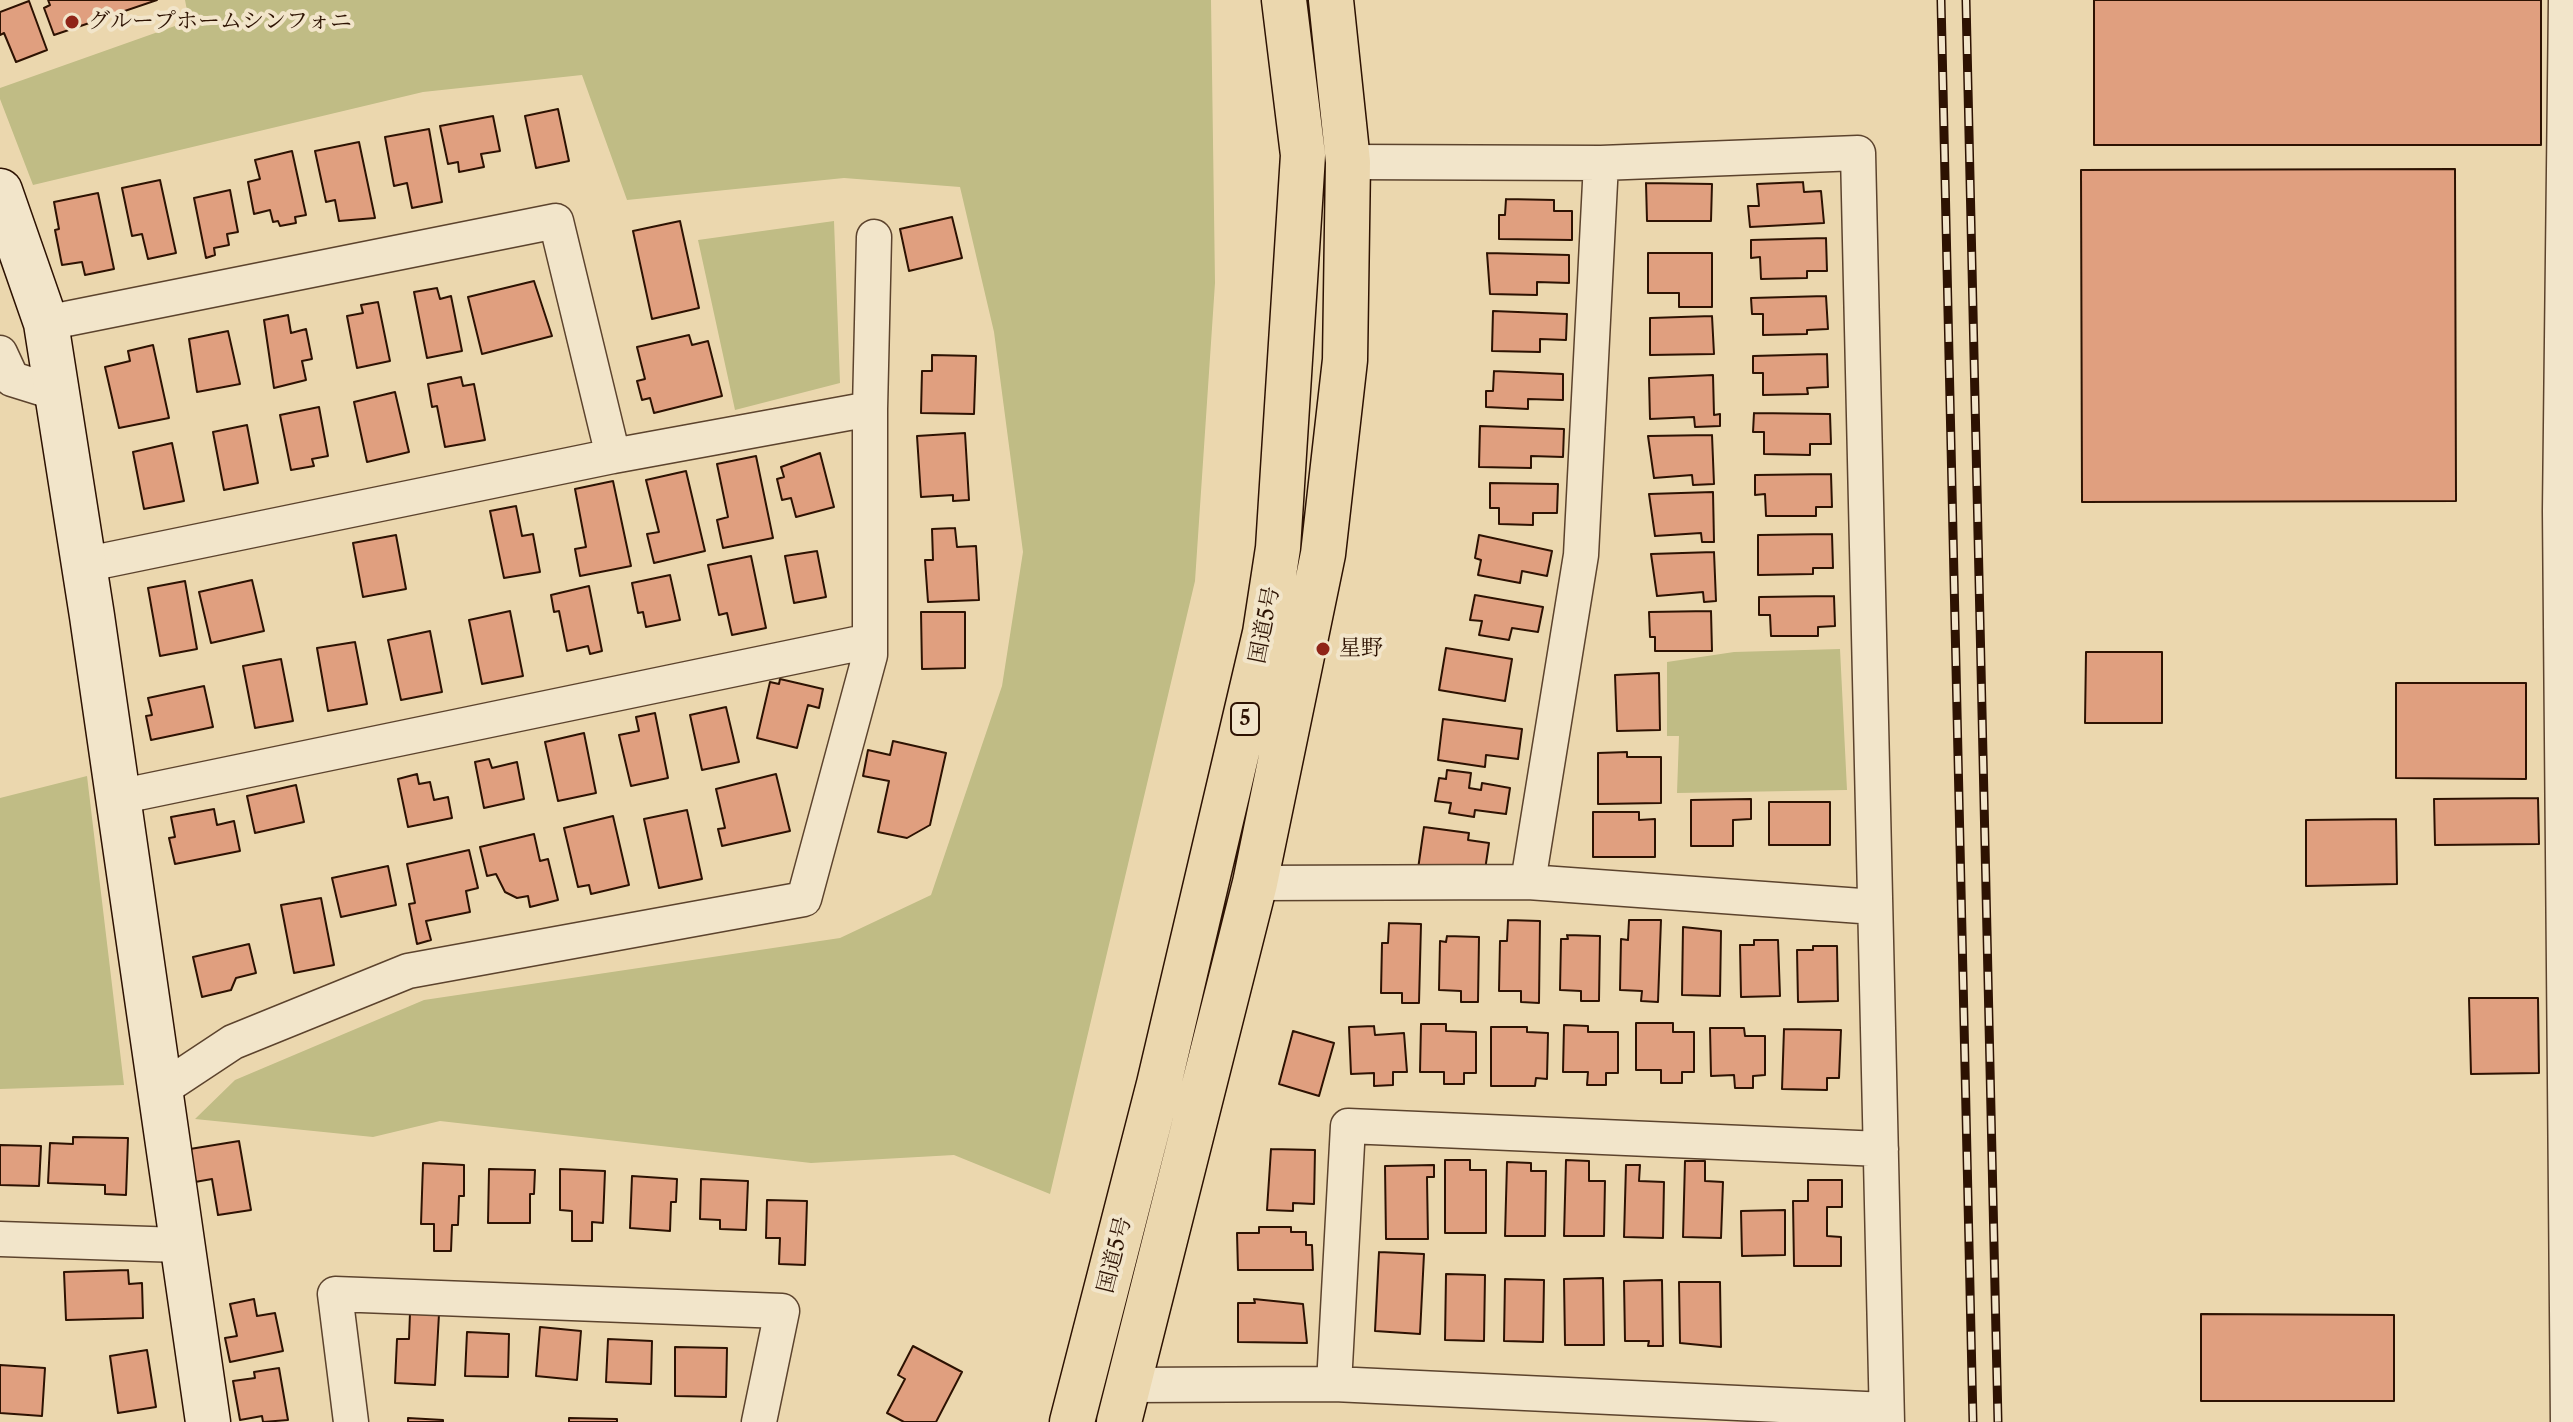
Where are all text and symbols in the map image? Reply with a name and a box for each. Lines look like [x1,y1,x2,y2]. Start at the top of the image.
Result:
place label: グループホームシンフォニ [88,9,352,35]
marker: グループホームシンフォニ [63,13,81,31]
street label: 国道5号 [1245,584,1285,666]
place label: 星野 [1339,636,1383,662]
marker: 星野 [1314,640,1332,658]
road number: 5 [1231,703,1259,735]
street label: 国道5号 [1093,1214,1137,1296]

